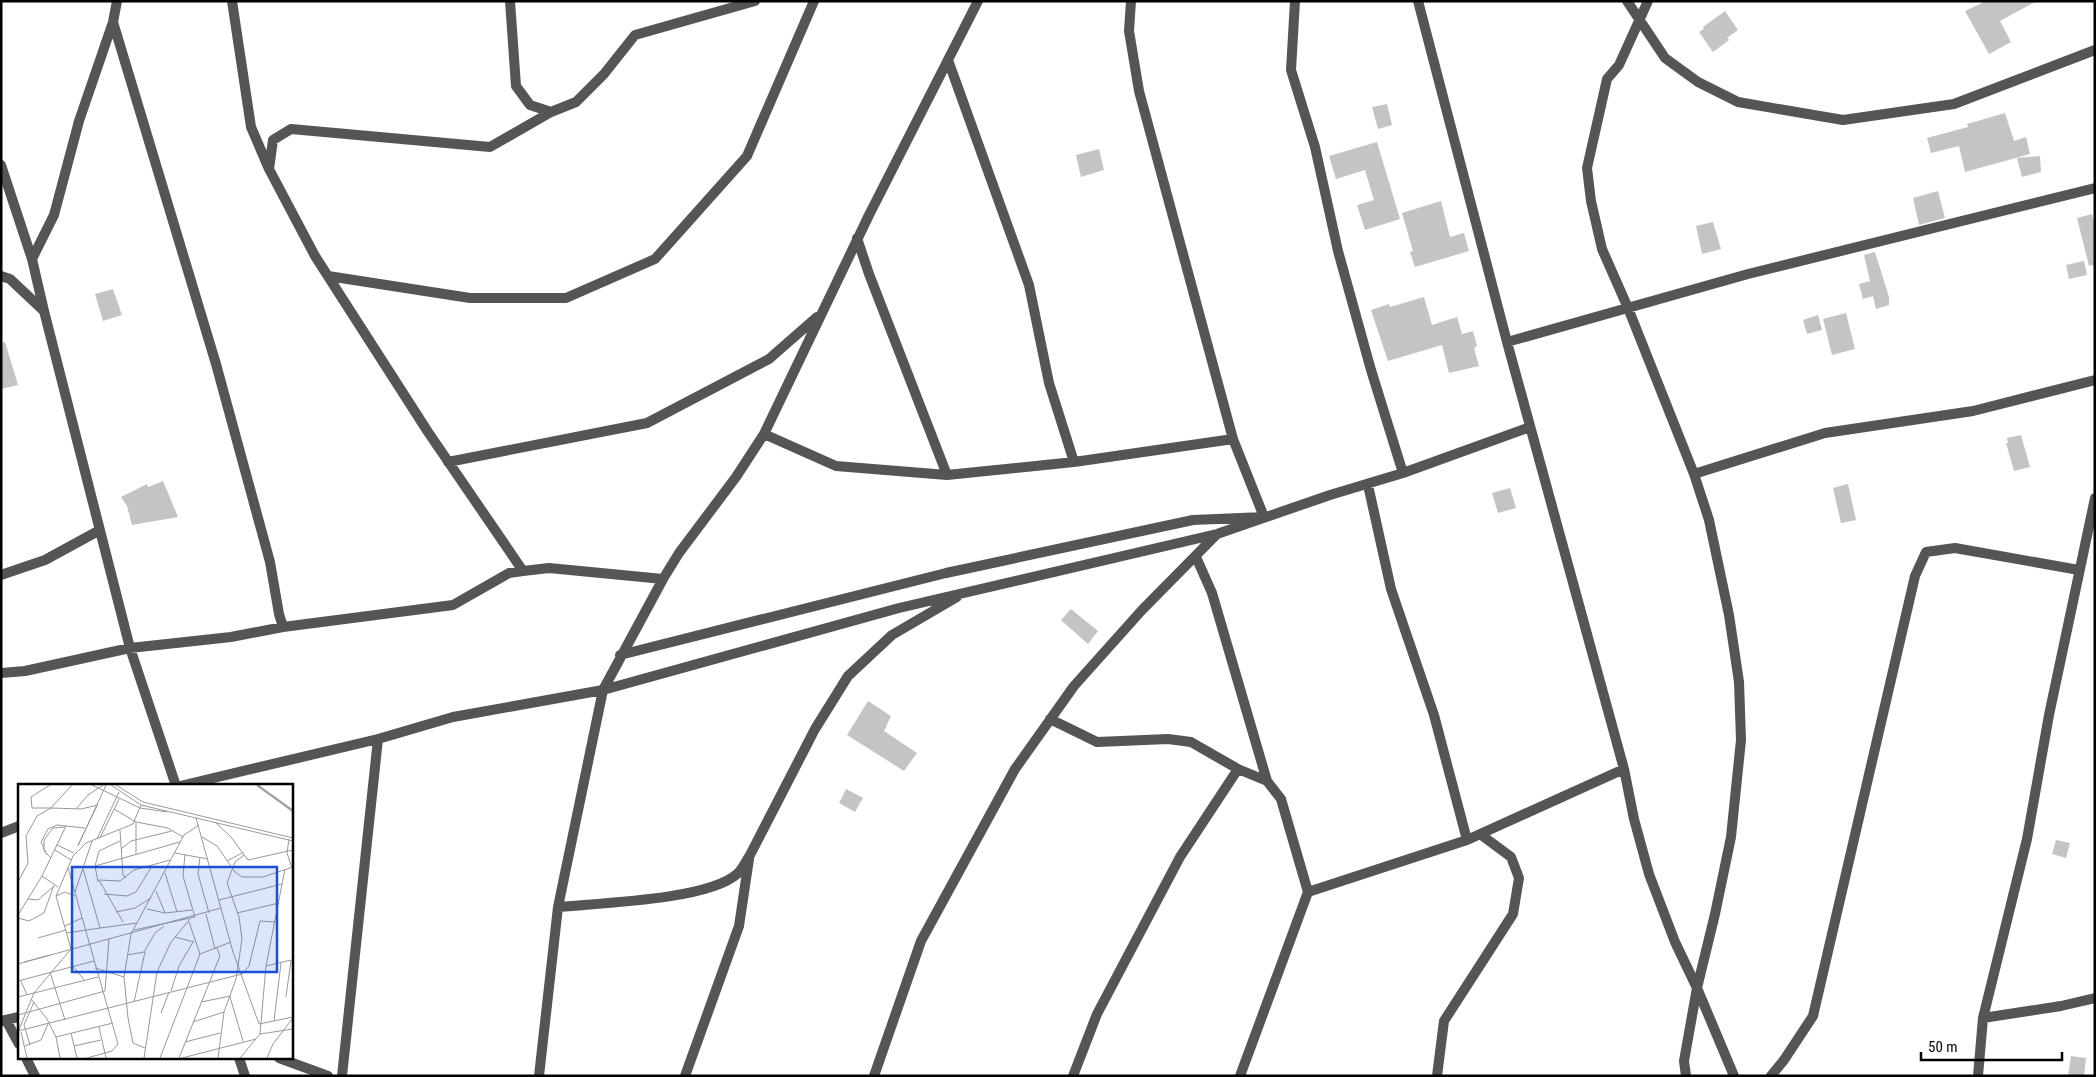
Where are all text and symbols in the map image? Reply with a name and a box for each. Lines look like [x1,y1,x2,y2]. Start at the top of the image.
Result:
inset map [18,784,292,1060]
scale bar [1921,1030,2062,1062]
text: 50 m [1928,1038,1958,1056]

